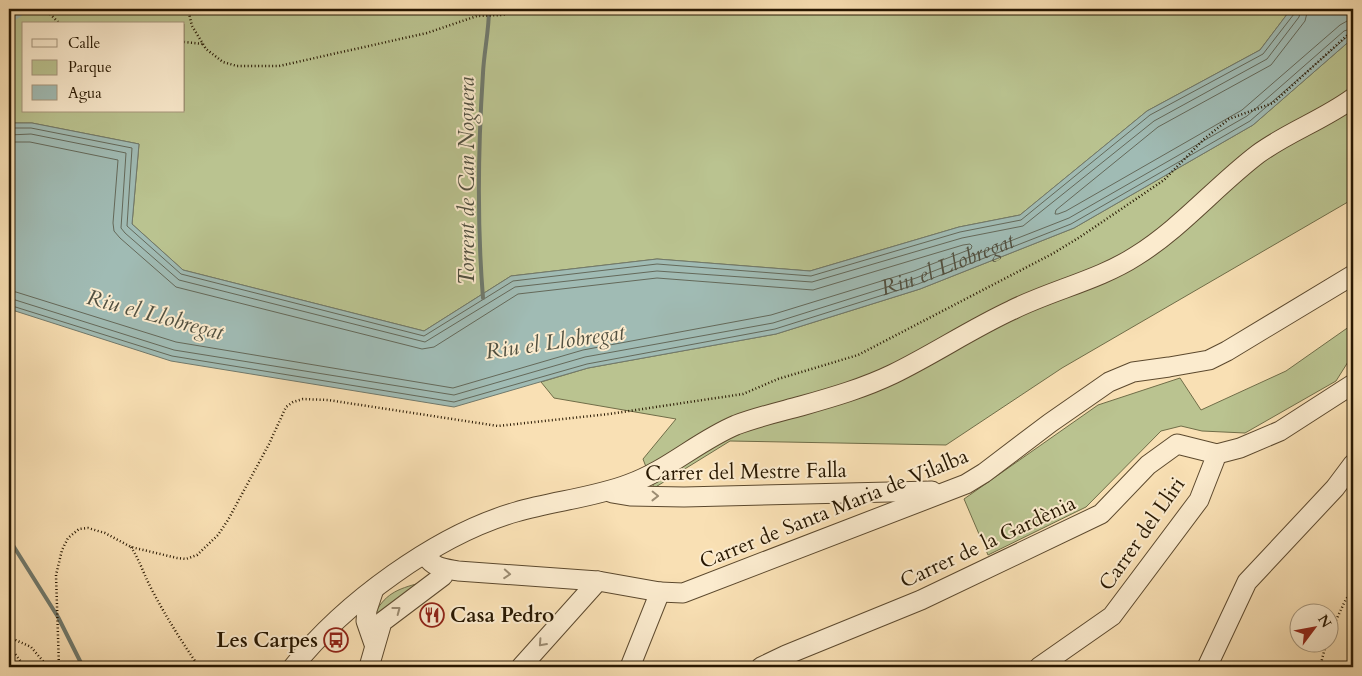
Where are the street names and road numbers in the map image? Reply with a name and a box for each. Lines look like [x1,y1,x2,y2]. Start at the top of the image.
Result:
street label: Carrer de Santa Maria de Vilalba [695,442,973,576]
street label: Carrer del Mestre Falla [645,456,847,488]
street label: Carrer del Lliri [1092,471,1192,597]
street label: Carrer de la Gardènia [895,489,1081,595]

